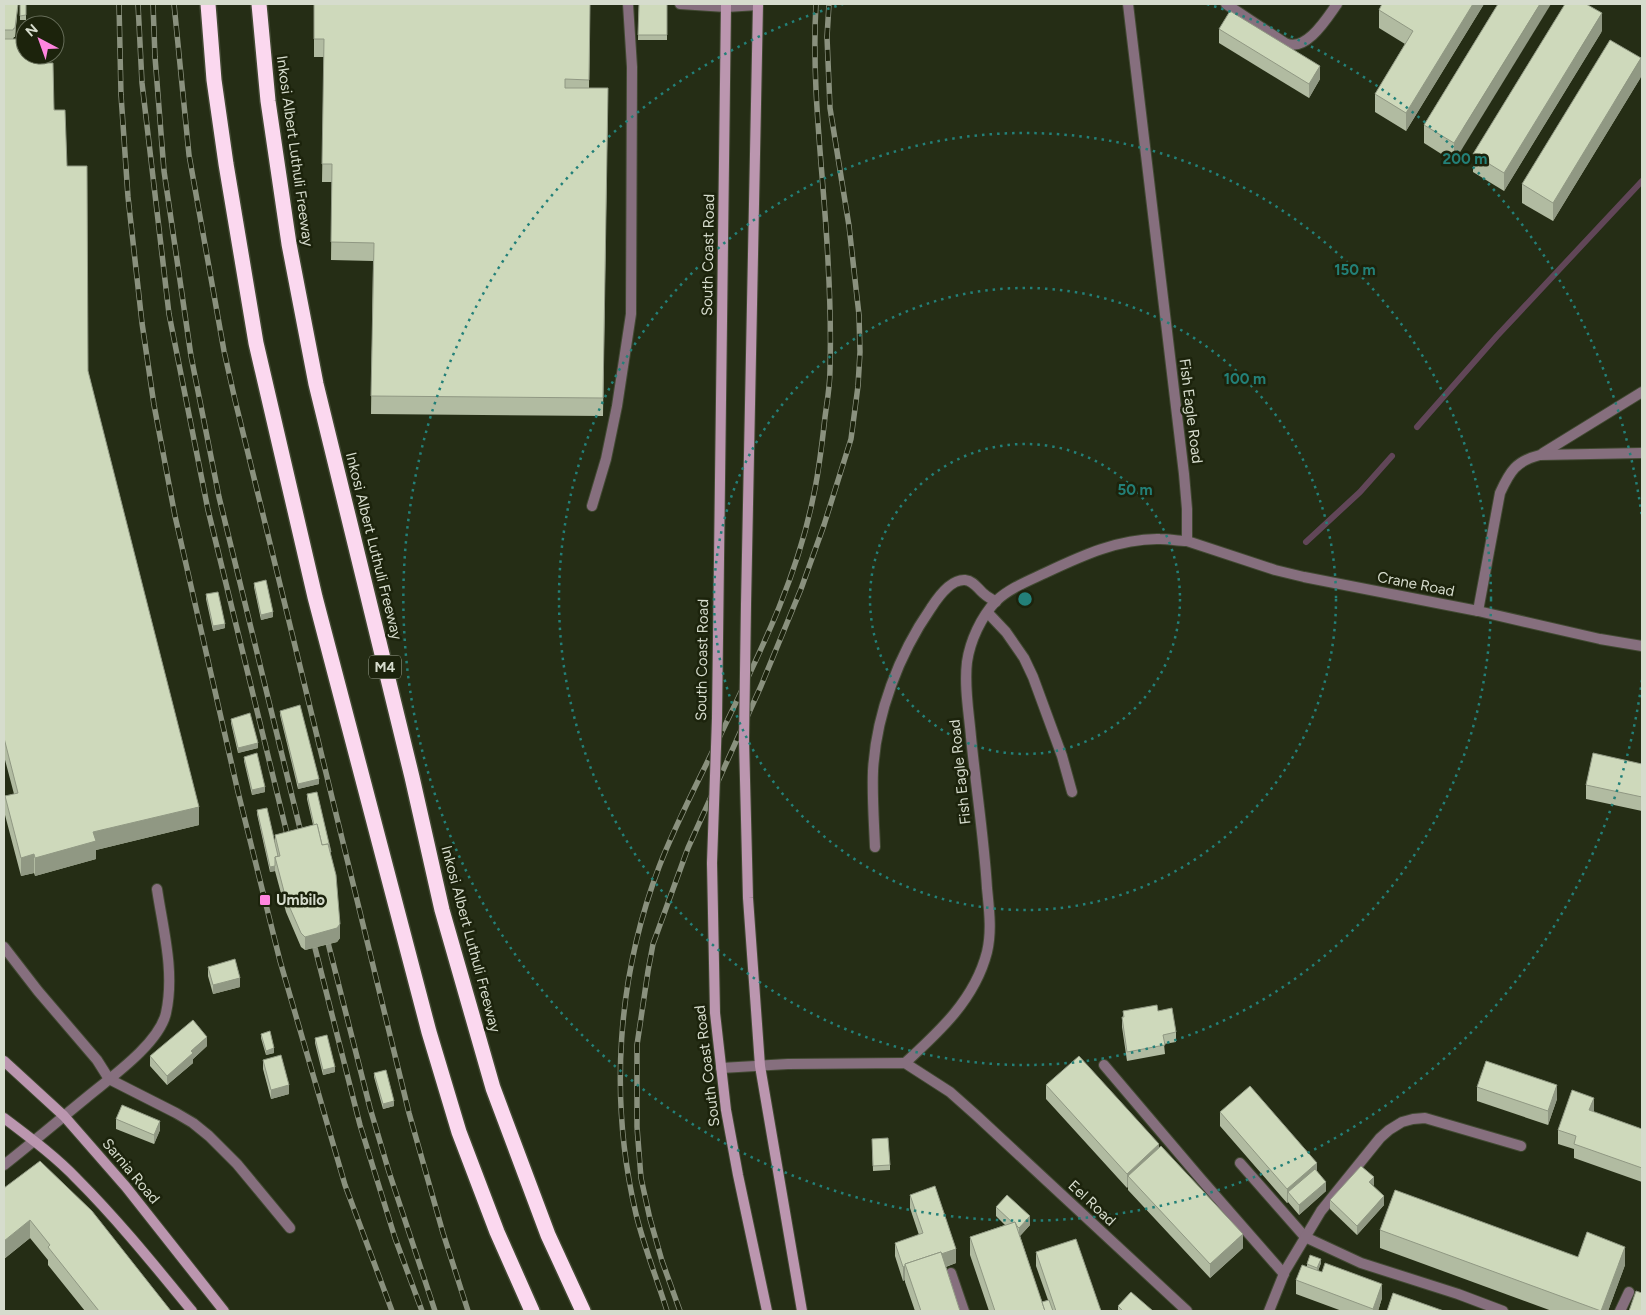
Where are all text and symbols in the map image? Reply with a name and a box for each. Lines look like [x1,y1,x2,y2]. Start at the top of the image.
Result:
north arrow [15,15,65,65]
text: N [22,21,41,41]
street label: Inkosi Albert Luthuli Freeway [273,54,317,248]
text: 200 m [1443,150,1487,168]
street label: South Coast Road [698,194,718,316]
text: 150 m [1334,261,1376,279]
street label: Fish Eagle Road [1176,357,1206,465]
text: 100 m [1224,370,1266,388]
street label: Inkosi Albert Luthuli Freeway [342,450,406,642]
text: 50 m [1117,481,1153,499]
street label: Crane Road [1376,568,1456,600]
centre of rings [1016,590,1034,608]
street label: South Coast Road [692,599,712,721]
road number: M4 [369,656,401,679]
street label: Fish Eagle Road [946,718,974,826]
street label: Inkosi Albert Luthuli Freeway [437,844,505,1034]
place label: Umbilo [276,891,325,909]
marker: Umbilo [258,893,272,907]
street label: South Coast Road [691,1004,723,1128]
street label: Sarnia Road [98,1135,164,1207]
street label: Eel Road [1064,1176,1120,1230]

